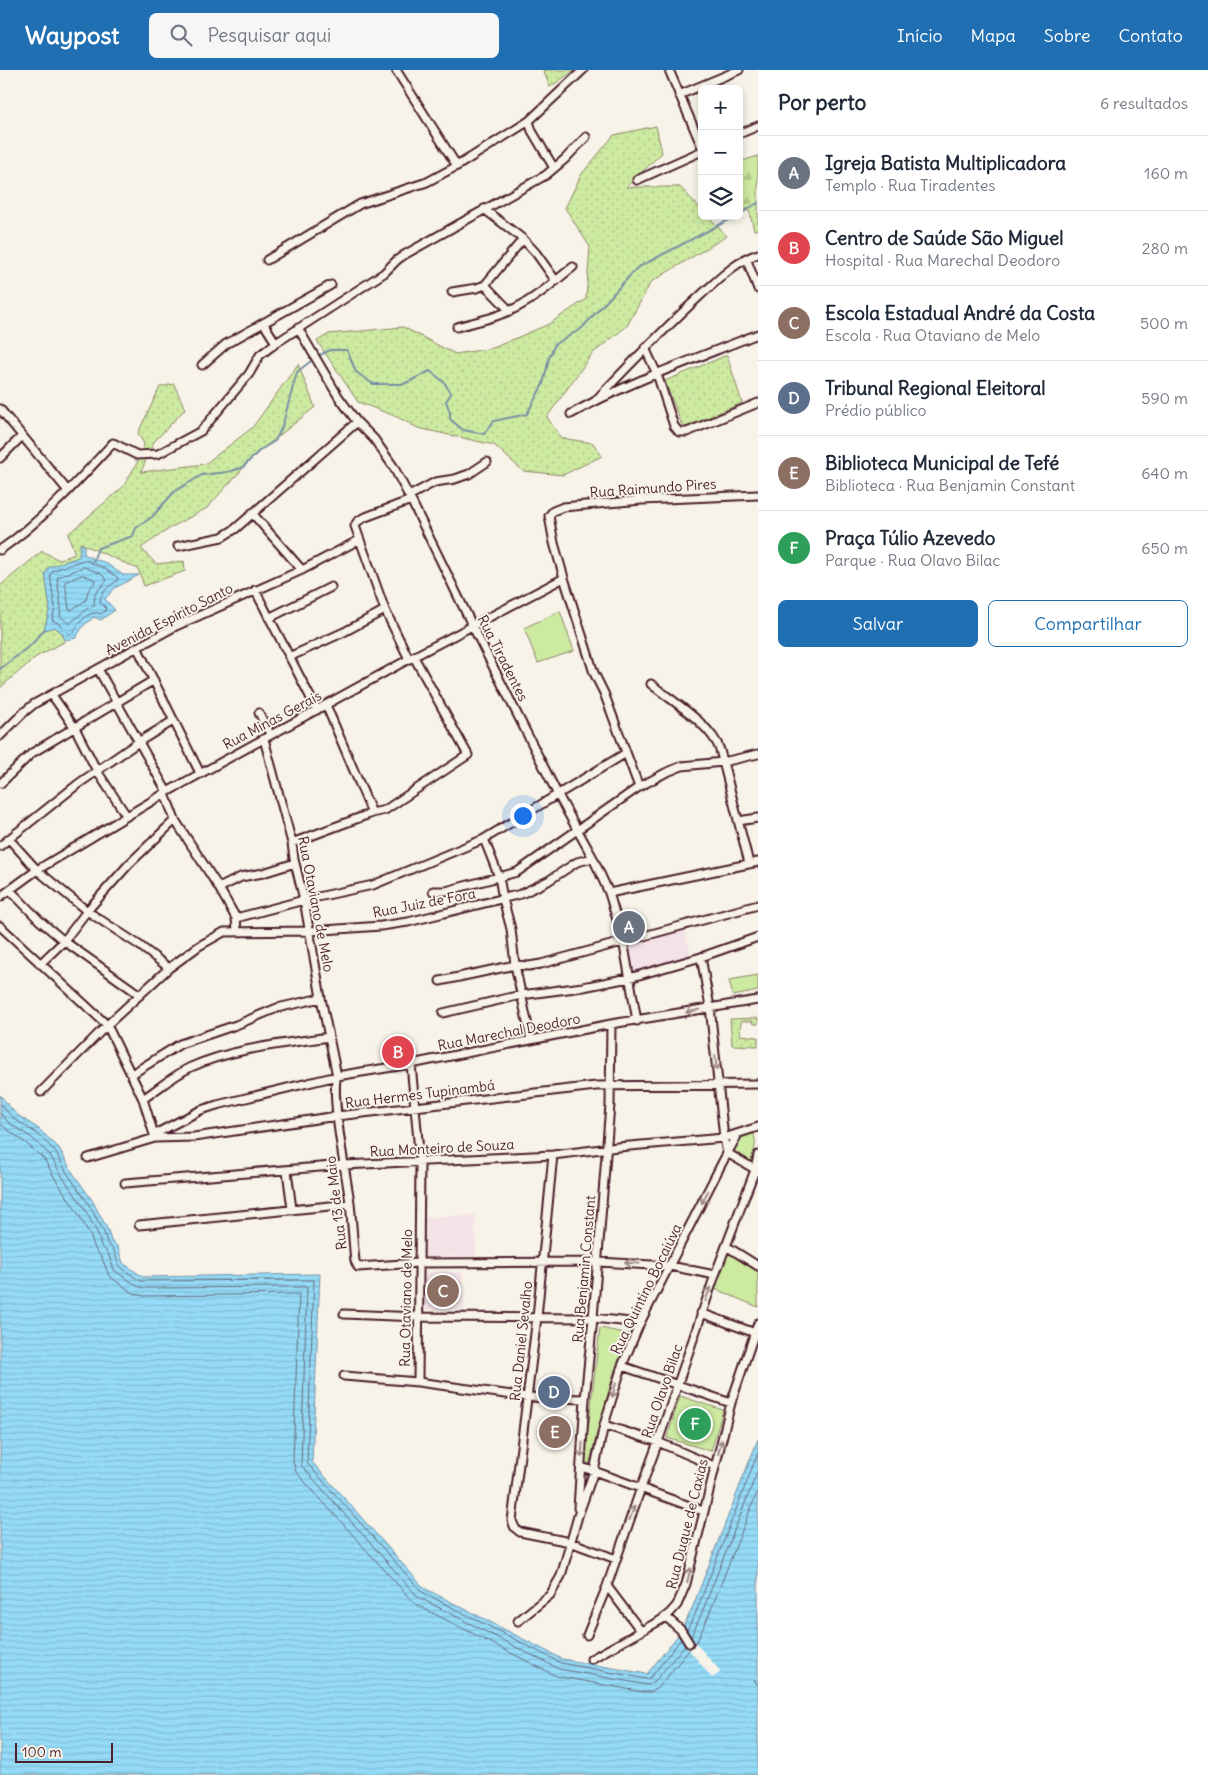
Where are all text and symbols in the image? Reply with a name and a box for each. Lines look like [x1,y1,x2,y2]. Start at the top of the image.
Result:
search box [149,13,499,58]
text: Waypost [25,20,119,50]
icon: search [167,21,195,49]
text: Pesquisar aqui [207,23,331,47]
text: Início [897,24,943,47]
text: Mapa [971,24,1016,47]
text: Sobre [1044,24,1090,47]
text: Contato [1118,24,1183,47]
map controls [698,85,743,220]
button: + [698,85,743,130]
text: Por perto [778,89,866,116]
text: 6 resultados [1100,93,1188,113]
button: − [698,130,743,175]
text: Igreja Batista Multiplicadora [825,151,1066,175]
text: A [789,163,799,183]
text: 160 m [1144,163,1188,183]
button: layers [698,175,743,220]
text: Templo · Rua Tiradentes [825,175,996,195]
text: Centro de Saúde São Miguel [825,226,1064,250]
text: B [789,238,799,258]
text: 280 m [1142,238,1188,258]
text: Hospital · Rua Marechal Deodoro [825,250,1060,270]
text: Escola Estadual André da Costa [825,301,1095,325]
text: C [789,313,799,333]
text: 500 m [1140,313,1188,333]
text: Escola · Rua Otaviano de Melo [825,325,1040,345]
text: Tribunal Regional Eleitoral [825,376,1046,400]
text: D [788,388,800,408]
text: 590 m [1141,388,1188,408]
text: Prédio público [825,400,927,420]
text: Biblioteca Municipal de Tefé [825,451,1059,475]
text: E [789,463,799,483]
text: 640 m [1141,463,1188,483]
street label: Rua Raimundo Pires [589,475,717,501]
text: Biblioteca · Rua Benjamin Constant [825,475,1075,495]
text: Praça Túlio Azevedo [825,526,996,550]
text: F [789,538,799,558]
text: 650 m [1141,538,1188,558]
text: Parque · Rua Olavo Bilac [825,550,1000,570]
street label: Avenida Espírito Santo [102,579,236,659]
button: Salvar [778,600,978,647]
button: Compartilhar [988,600,1188,647]
street label: Rua Tiradentes [474,612,532,704]
street label: Rua Minas Gerais [220,686,324,754]
your location [510,803,536,829]
street label: Rua Otaviano de Melo [294,835,338,974]
street label: Rua Juiz de Fora [371,884,477,922]
pin: A [613,908,645,946]
one-way arrow [685,1006,701,1016]
street label: Rua Marechal Deodoro [436,1009,582,1055]
pin: B [382,1033,414,1071]
one-way arrow [711,1055,721,1071]
street label: Rua Hermes Tupinambá [344,1076,496,1112]
street label: Rua Monteiro de Souza [369,1135,515,1161]
street label: Rua 13 de Maio [321,1155,351,1251]
one-way arrow [700,1189,710,1204]
street label: Rua Benjamin Constant [569,1194,599,1343]
street label: Rua Quintino Bocaiúva [606,1221,686,1357]
street label: Rua Otaviano de Melo [396,1229,416,1367]
one-way arrow [624,1259,640,1268]
pin: C [427,1272,459,1310]
street label: Rua Daniel Sevalho [506,1280,536,1402]
one-way arrow [704,1287,713,1302]
street label: Rua Olavo Bilac [637,1341,687,1441]
pin: D [538,1373,570,1411]
one-way arrow [609,1381,619,1397]
pin: F [679,1405,711,1443]
pin: E [539,1413,571,1451]
one-way arrow [715,1440,725,1456]
one-way arrow [577,1441,586,1457]
street label: Rua Duque de Caxias [662,1457,712,1591]
one-way arrow [628,1506,637,1522]
one-way arrow [685,1567,694,1583]
scale bar [15,1740,112,1763]
text: 100 m [22,1743,62,1761]

